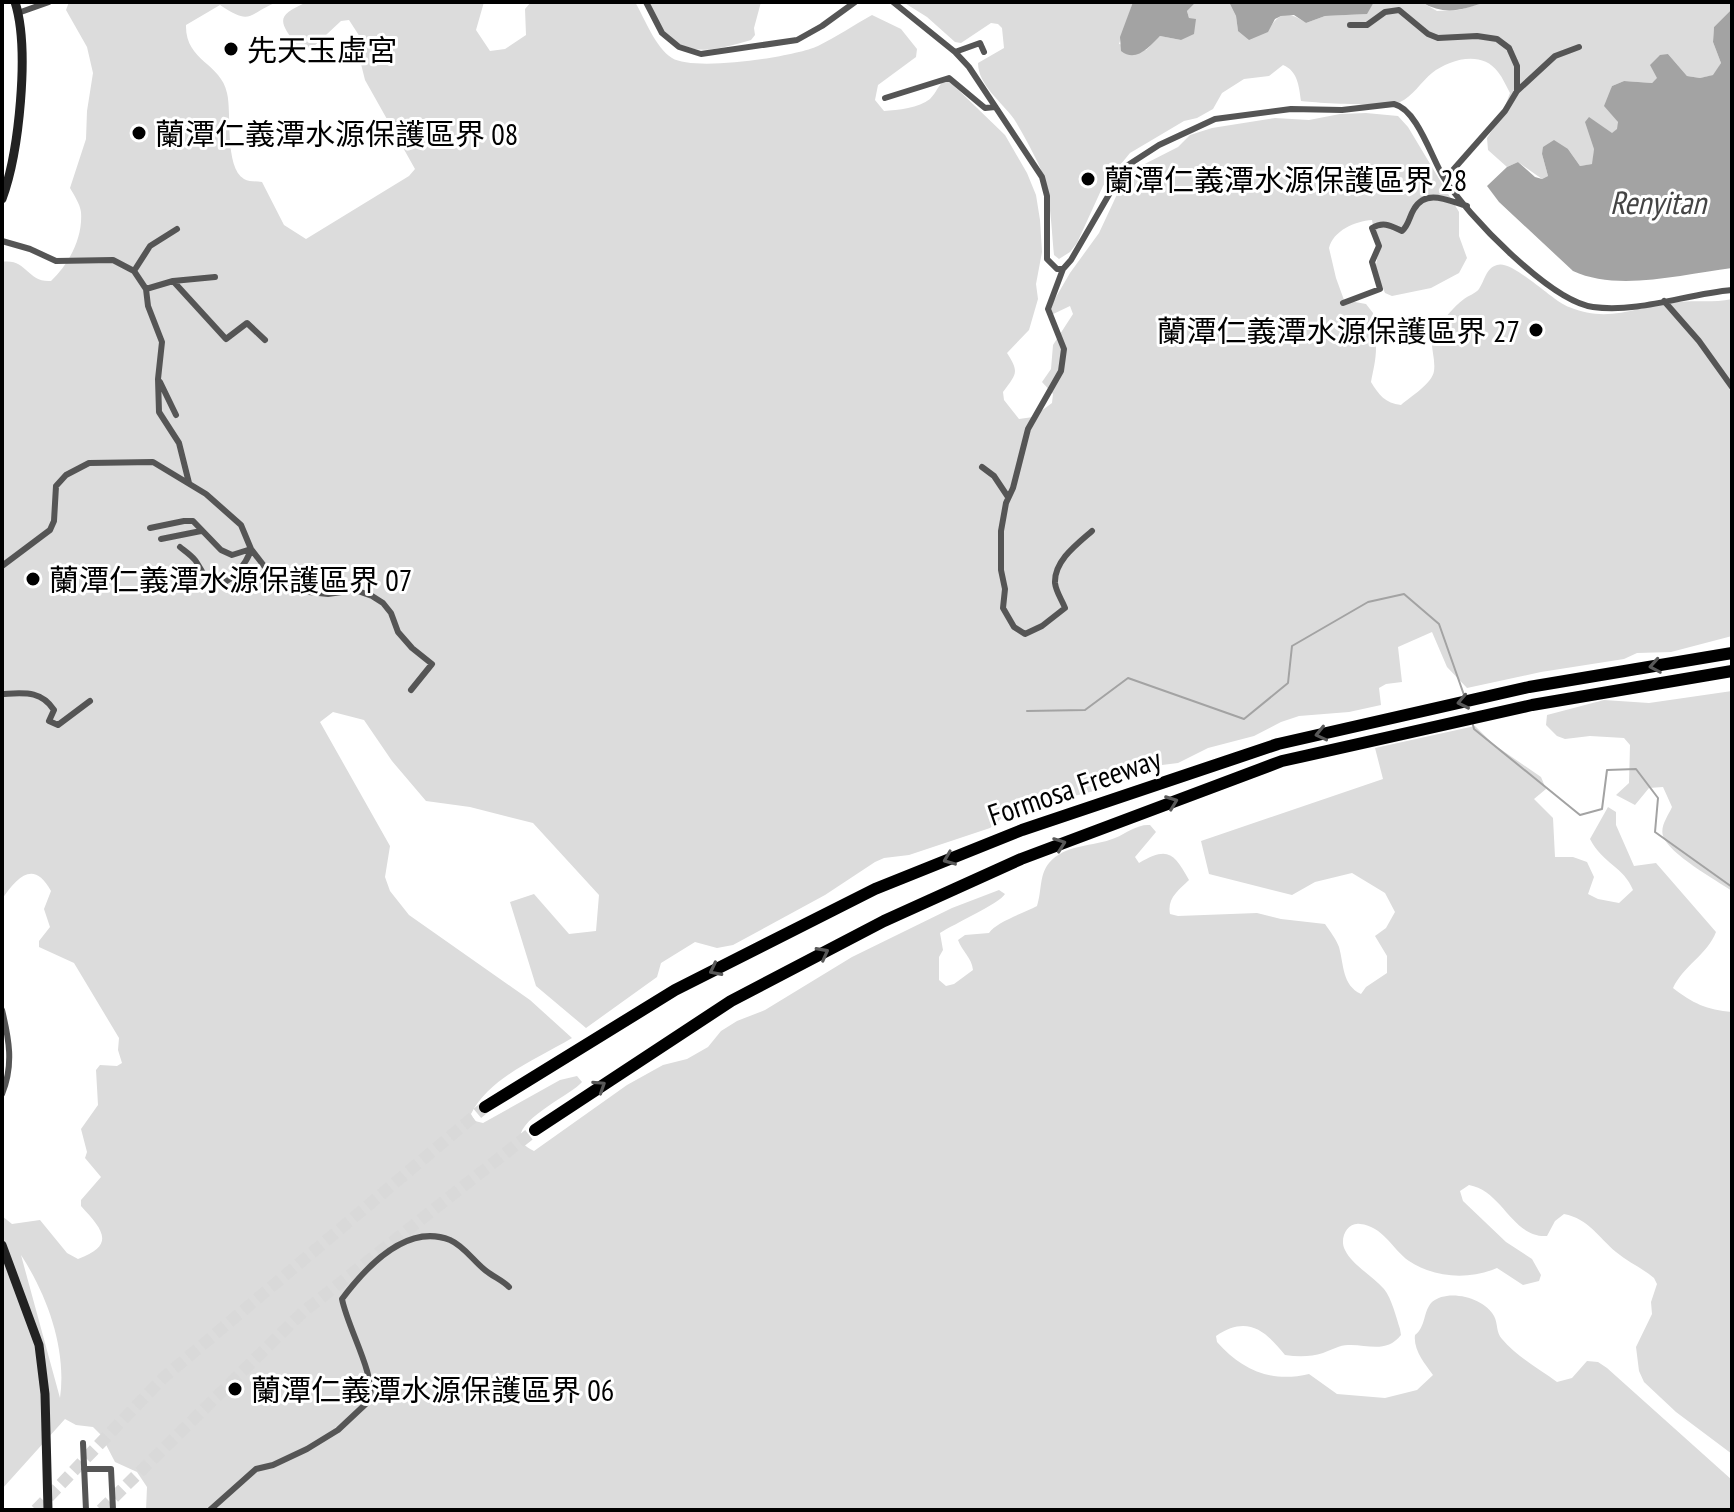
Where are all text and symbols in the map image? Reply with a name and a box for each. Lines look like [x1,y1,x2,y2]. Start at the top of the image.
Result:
place label: 先天玉虛宮 [247,30,397,69]
marker: 先天玉虛宮 [222,40,240,58]
place label: 蘭潭仁義潭水源保護區界 08 [155,114,518,153]
marker: 蘭潭仁義潭水源保護區界 08 [130,124,148,142]
place label: 蘭潭仁義潭水源保護區界 28 [1104,160,1467,199]
marker: 蘭潭仁義潭水源保護區界 28 [1079,170,1097,188]
water label: Renyitan [1610,181,1708,223]
place label: 蘭潭仁義潭水源保護區界 27 [1157,311,1520,350]
marker: 蘭潭仁義潭水源保護區界 27 [1527,321,1545,339]
place label: 蘭潭仁義潭水源保護區界 07 [49,560,412,599]
marker: 蘭潭仁義潭水源保護區界 07 [24,570,42,588]
one-way arrow [1648,656,1662,673]
one-way arrow [1457,693,1471,710]
one-way arrow [1315,725,1329,742]
street label: Formosa Freeway [982,738,1166,834]
one-way arrow [1164,795,1178,812]
one-way arrow [1052,837,1066,854]
one-way arrow [943,849,957,866]
one-way arrow [814,947,829,962]
one-way arrow [708,960,723,976]
one-way arrow [591,1081,605,1096]
place label: 蘭潭仁義潭水源保護區界 06 [251,1370,614,1409]
marker: 蘭潭仁義潭水源保護區界 06 [226,1380,244,1398]

